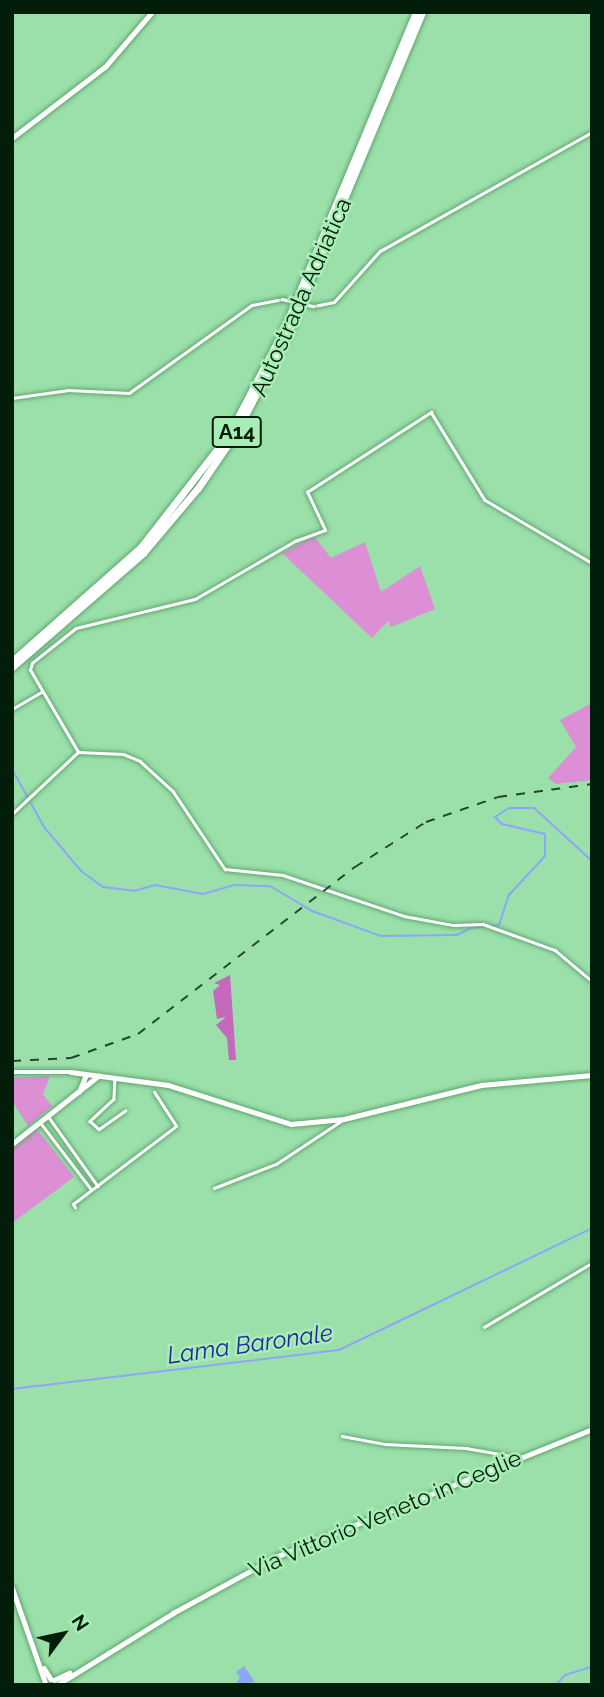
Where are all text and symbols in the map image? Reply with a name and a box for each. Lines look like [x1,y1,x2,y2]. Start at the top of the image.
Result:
street label: Autostrada Adriatica [245,193,357,401]
road number: A14 [211,414,263,450]
water label: Lama Baronale [165,1318,335,1370]
street label: Via Vittorio Veneto in Ceglie [244,1444,526,1584]
north arrow [28,1599,98,1669]
text: N [67,1610,94,1635]

